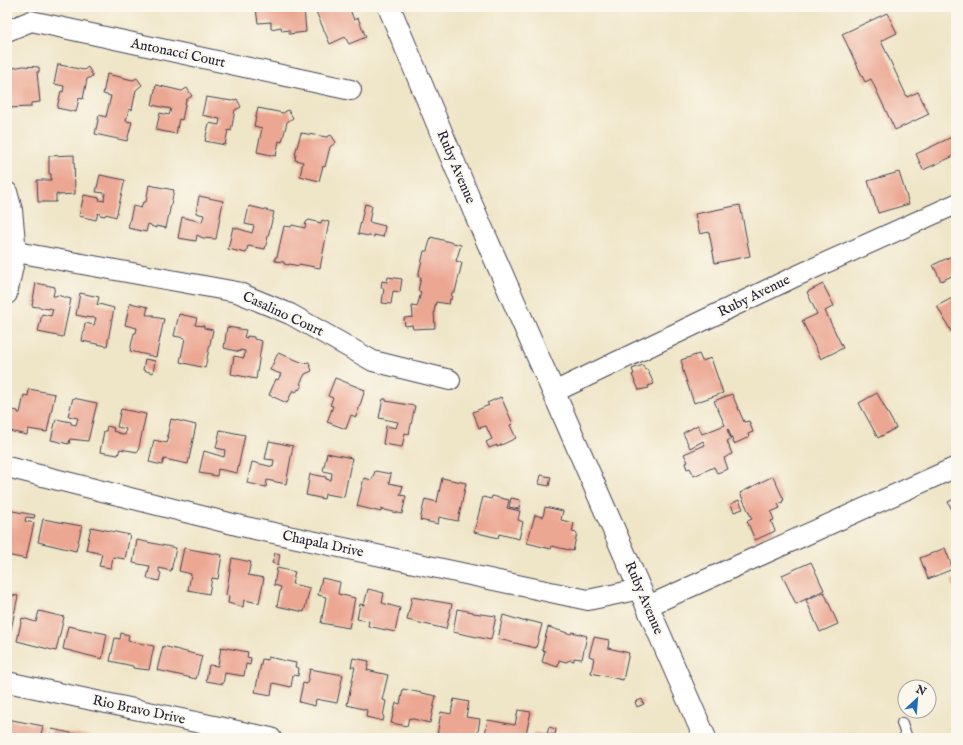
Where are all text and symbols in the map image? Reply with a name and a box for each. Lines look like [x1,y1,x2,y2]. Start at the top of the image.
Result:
street label: Antonacci Court [128,34,227,72]
street label: Ruby Avenue [432,128,480,207]
street label: Ruby Avenue [715,271,793,321]
street label: Casalino Court [240,287,327,341]
street label: Chapala Drive [281,527,366,562]
street label: Ruby Avenue [620,559,668,638]
north arrow [897,679,937,719]
text: N [913,682,929,699]
street label: Rio Bravo Drive [91,691,188,729]

